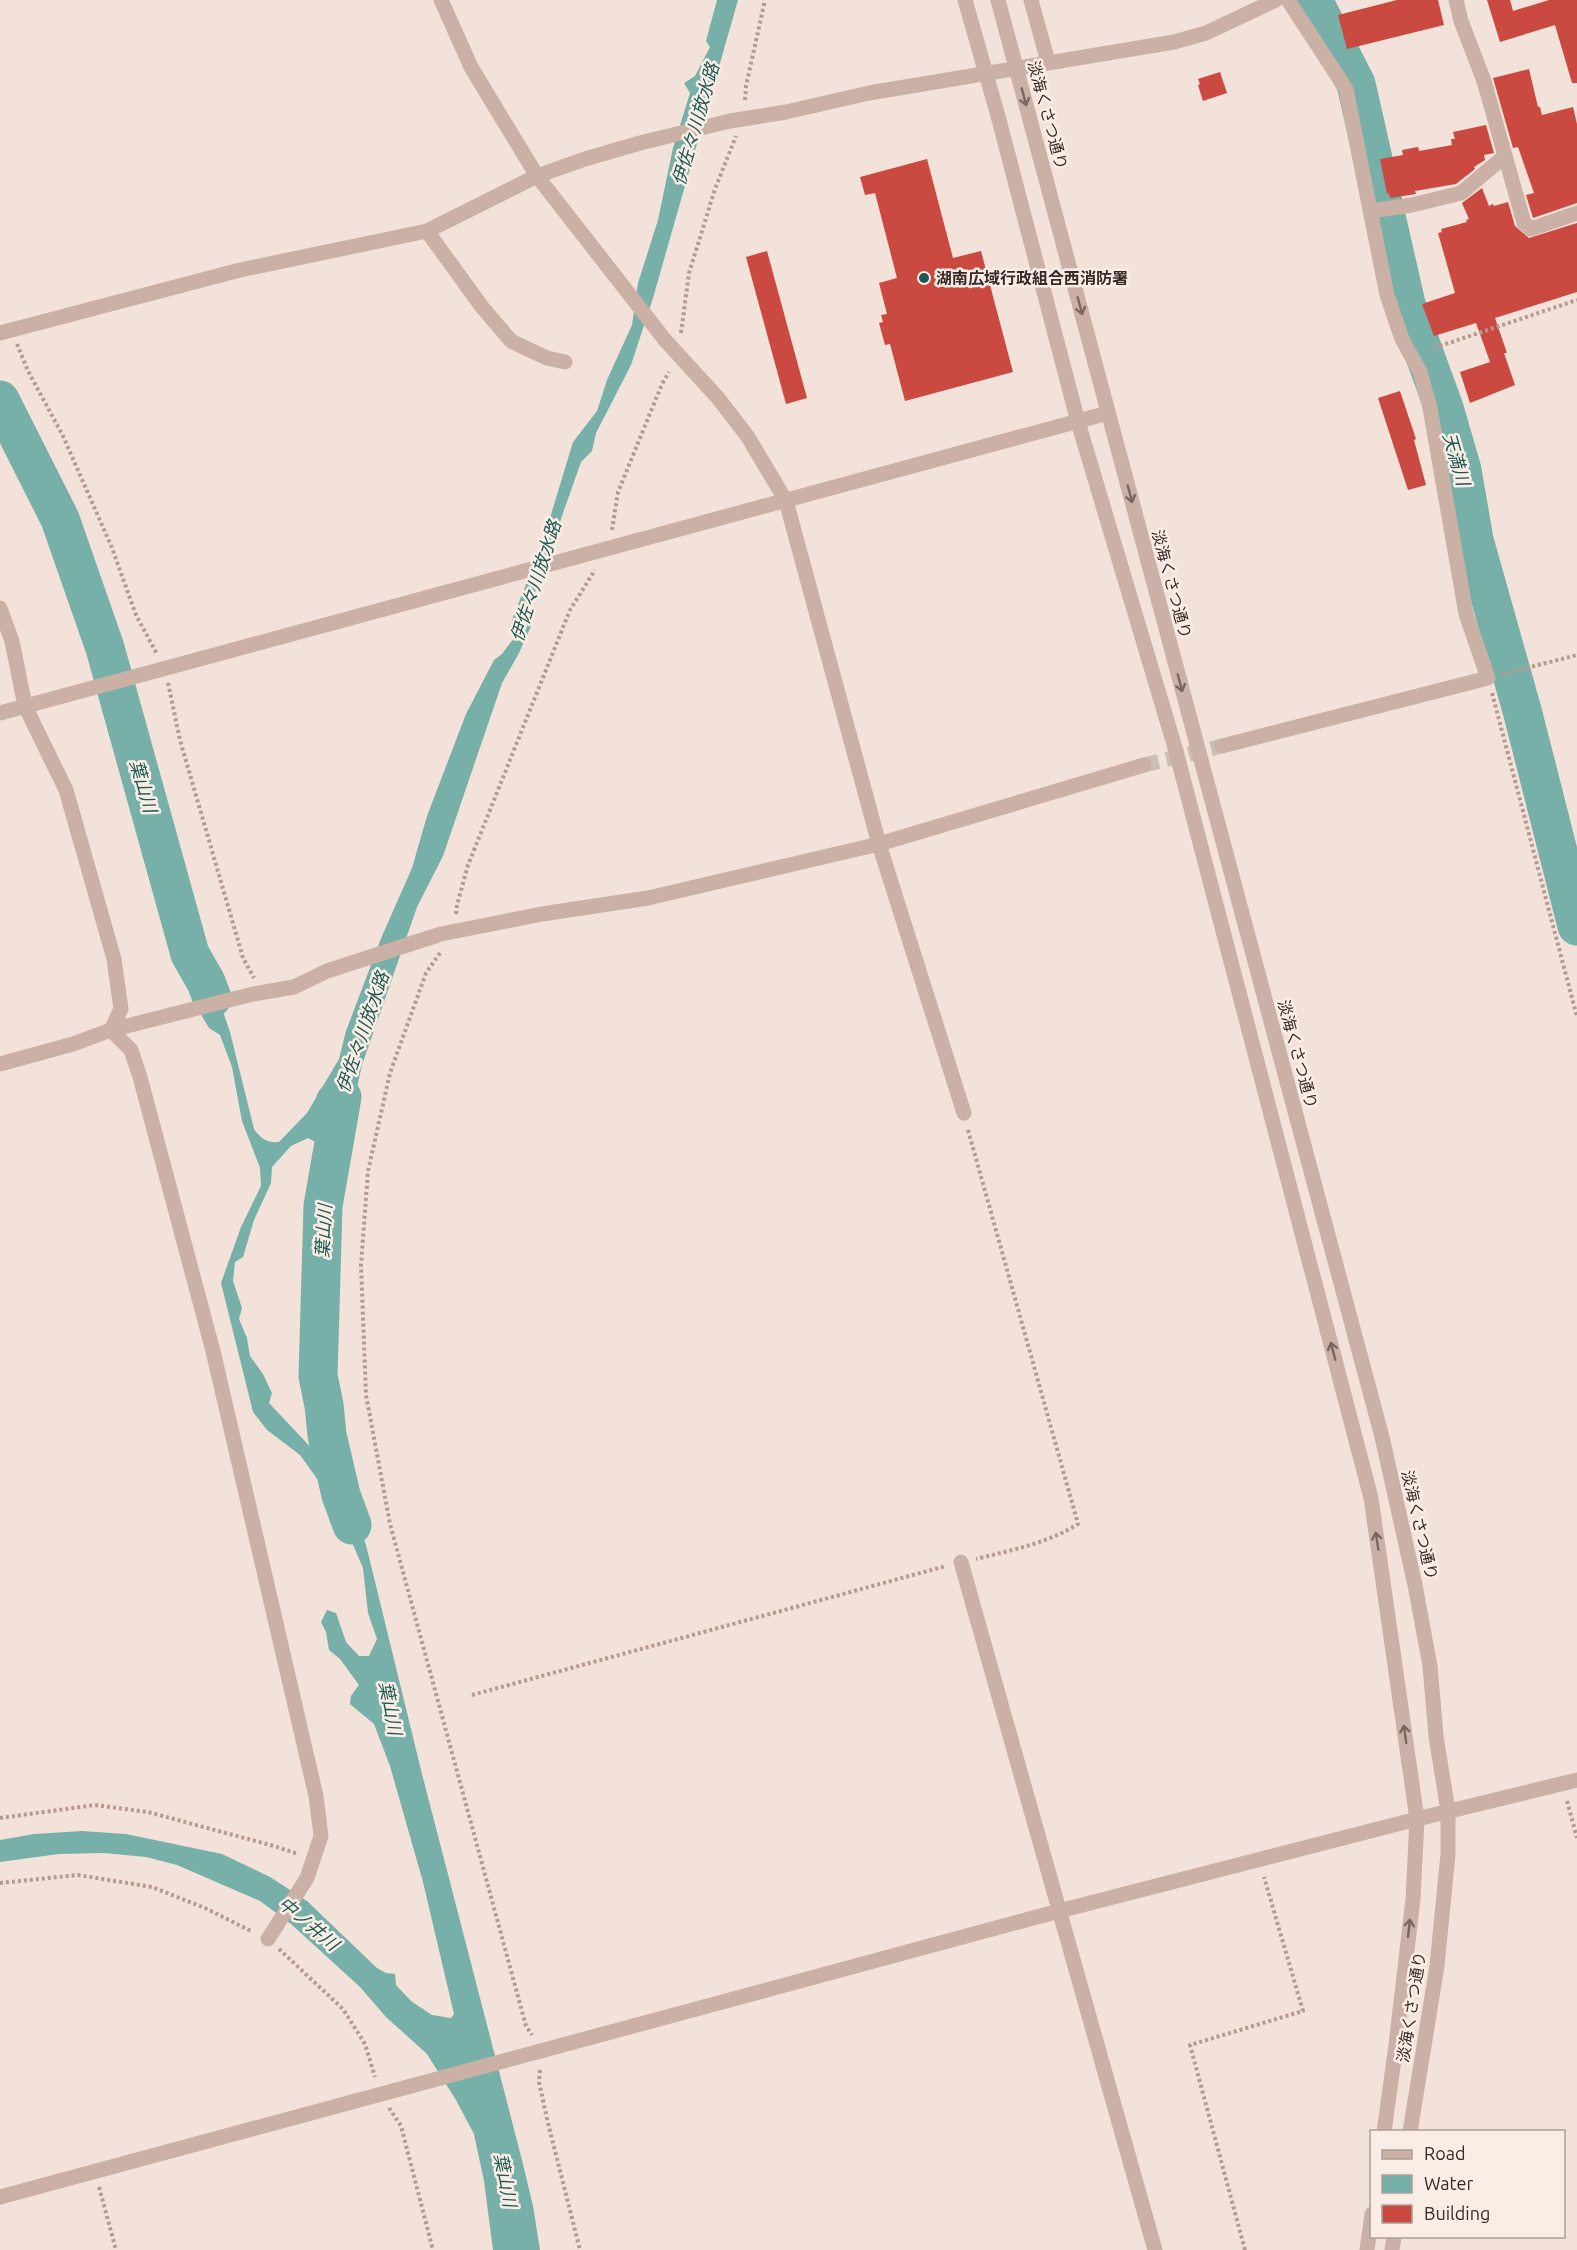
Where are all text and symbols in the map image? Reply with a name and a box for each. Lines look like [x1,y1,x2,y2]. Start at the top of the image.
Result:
water label: 伊佐々川放水路 [668,59,723,187]
street label: 淡海くさつ通り [1025,59,1071,171]
one-way arrow [1019,87,1031,106]
place label: 湖南広域行政組合西消防署 [936,269,1128,287]
marker: 湖南広域行政組合西消防署 [917,271,931,285]
one-way arrow [1074,296,1086,315]
water label: 天満川 [1440,430,1475,490]
one-way arrow [1124,484,1136,503]
water label: 伊佐々川放水路 [506,516,565,644]
street label: 淡海くさつ通り [1149,528,1195,640]
one-way arrow [1175,673,1186,692]
water label: 葉山川 [127,757,162,817]
water label: 伊佐々川放水路 [332,967,393,1095]
street label: 淡海くさつ通り [1275,998,1321,1110]
water label: 葉山川 [312,1202,335,1258]
one-way arrow [1326,1342,1338,1361]
street label: 淡海くさつ通り [1399,1468,1441,1582]
one-way arrow [1372,1531,1383,1551]
water label: 葉山川 [376,1680,406,1738]
one-way arrow [1400,1724,1411,1744]
water label: 中ノ井川 [275,1892,345,1955]
one-way arrow [1404,1918,1415,1938]
street label: 淡海くさつ通り [1393,1950,1429,2064]
legend [1370,2130,1565,2238]
text: Road [1424,2143,1466,2163]
water label: 葉山川 [491,2152,521,2210]
text: Water [1424,2173,1474,2193]
text: Building [1424,2203,1490,2223]

